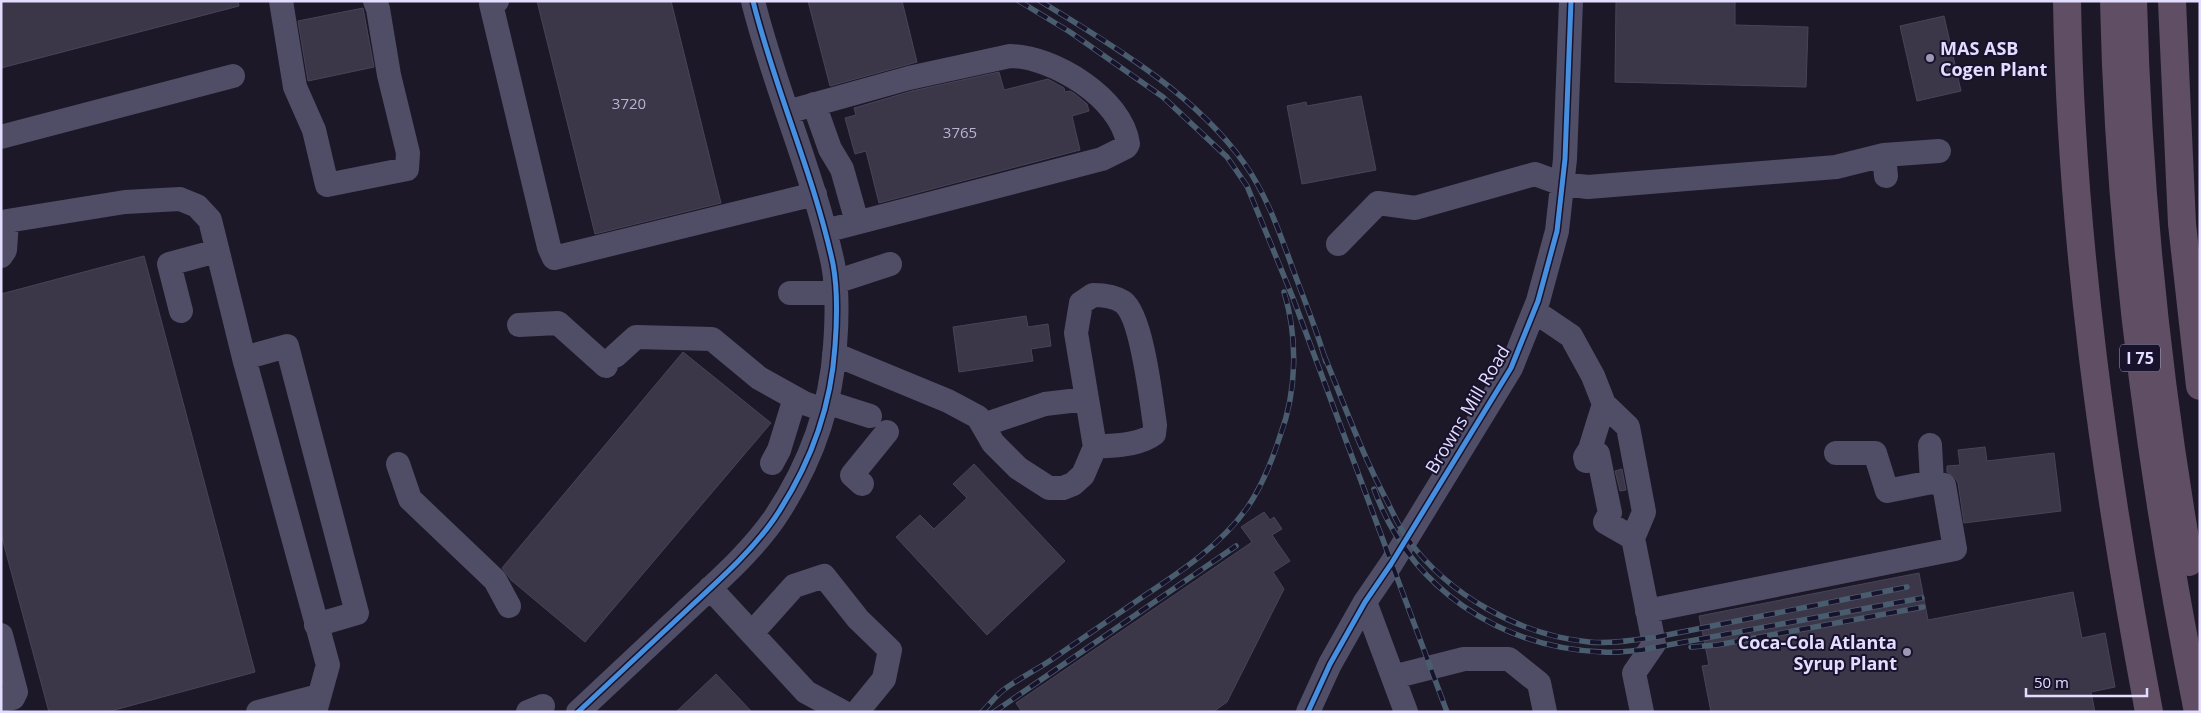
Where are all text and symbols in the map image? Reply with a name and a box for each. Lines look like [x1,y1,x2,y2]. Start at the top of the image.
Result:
place label: MAS ASB Cogen Plant [1940,36,2047,81]
marker: MAS ASB Cogen Plant [1924,52,1936,64]
house number: 3720 [612,93,646,113]
house number: 3765 [943,122,977,142]
street label: Browns Mill Road [1419,340,1515,478]
road number: I 75 [2120,344,2160,372]
place label: Coca-Cola Atlanta Syrup Plant [1738,630,1897,675]
marker: Coca-Cola Atlanta Syrup Plant [1901,646,1913,658]
scale bar [2026,666,2147,698]
text: 50 m [2034,672,2069,692]

